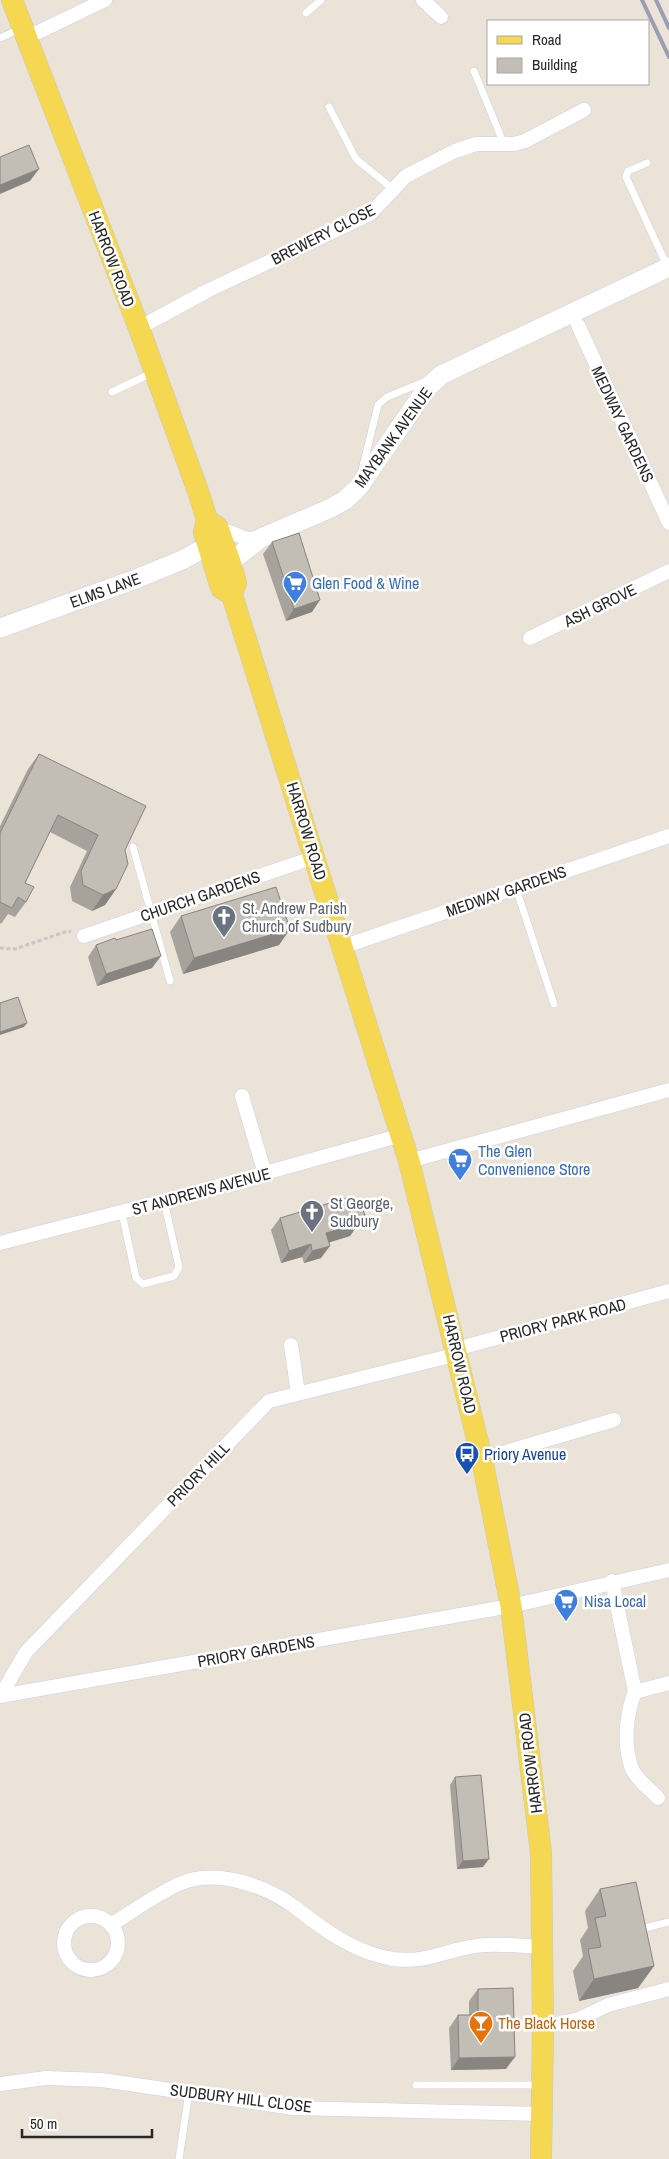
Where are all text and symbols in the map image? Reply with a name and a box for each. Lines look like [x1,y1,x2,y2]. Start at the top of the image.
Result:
legend [487,20,649,85]
text: Road [532,29,561,50]
text: Building [532,54,577,75]
street label: BREWERY CLOSE [267,198,379,270]
street label: HARROW ROAD [84,208,140,310]
street label: MEDWAY GARDENS [586,362,660,486]
street label: MAYBANK AVENUE [349,382,437,492]
street label: ELMS LANE [67,567,143,613]
supermarket icon: Glen Food & Wine [282,570,308,604]
place label: Glen Food & Wine [312,572,419,594]
street label: ASH GROVE [559,578,640,632]
street label: HARROW ROAD [282,779,332,883]
street label: MEDWAY GARDENS [443,860,569,922]
street label: CHURCH GARDENS [137,865,263,927]
place label: St. Andrew Parish Church of Sudbury [242,897,352,937]
church icon: St. Andrew Parish Church of Sudbury [211,904,237,938]
place label: The Glen Convenience Store [478,1140,590,1180]
supermarket icon: The Glen Convenience Store [447,1147,473,1181]
street label: ST ANDREWS AVENUE [129,1162,273,1220]
place label: St George, Sudbury [330,1192,393,1232]
church icon: St George, Sudbury [299,1199,325,1233]
street label: PRIORY PARK ROAD [497,1293,629,1347]
street label: HARROW ROAD [438,1312,482,1416]
street label: PRIORY HILL [162,1437,235,1511]
bus stop icon: Priory Avenue [454,1441,480,1475]
place label: Priory Avenue [484,1443,566,1465]
supermarket icon: Nisa Local [553,1588,579,1622]
place label: Nisa Local [584,1590,646,1612]
street label: PRIORY GARDENS [196,1630,316,1672]
street label: HARROW ROAD [513,1711,547,1815]
bar icon: The Black Horse [468,2010,494,2044]
place label: The Black Horse [498,2012,595,2034]
street label: SUDBURY HILL CLOSE [169,2078,313,2118]
scale bar [22,2106,152,2138]
text: 50 m [30,2113,57,2134]

